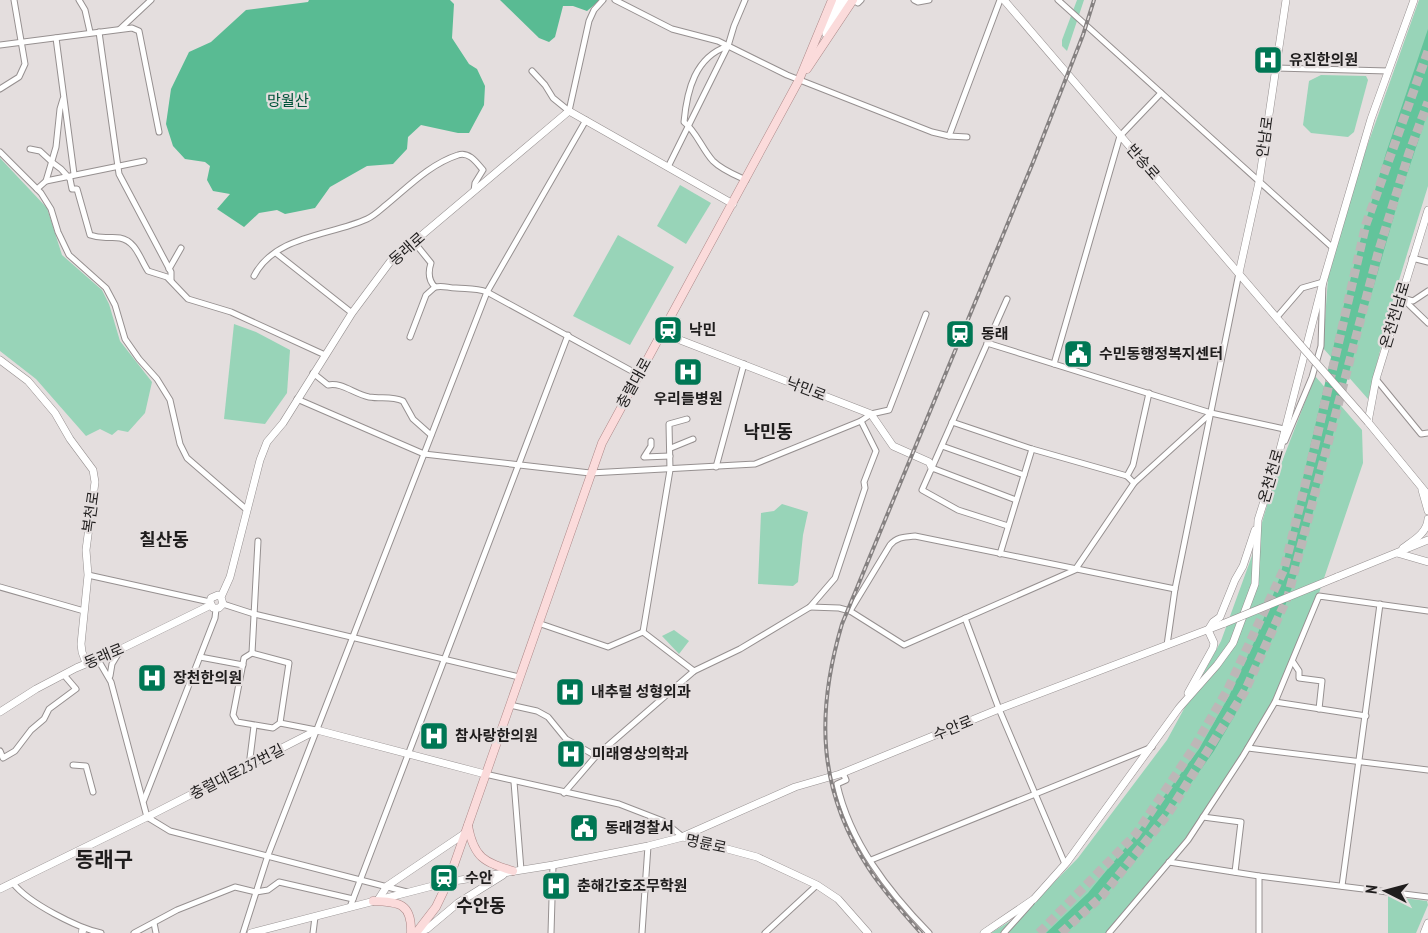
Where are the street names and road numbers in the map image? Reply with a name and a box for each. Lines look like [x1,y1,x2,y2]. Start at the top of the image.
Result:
street label: 안남로 [1252,115,1277,159]
street label: 반송로 [1123,140,1164,184]
street label: 동래로 [385,228,429,269]
street label: 온천천남로 [1375,279,1414,351]
street label: 충렬대로 [612,354,655,412]
street label: 낙민로 [783,372,829,405]
street label: 온천천로 [1254,447,1287,505]
street label: 복천로 [78,490,103,534]
street label: 동래로 [81,639,127,672]
street label: 수안로 [930,711,976,744]
street label: 충렬대로237번길 [187,740,287,803]
street label: 명륜로 [684,830,728,857]

